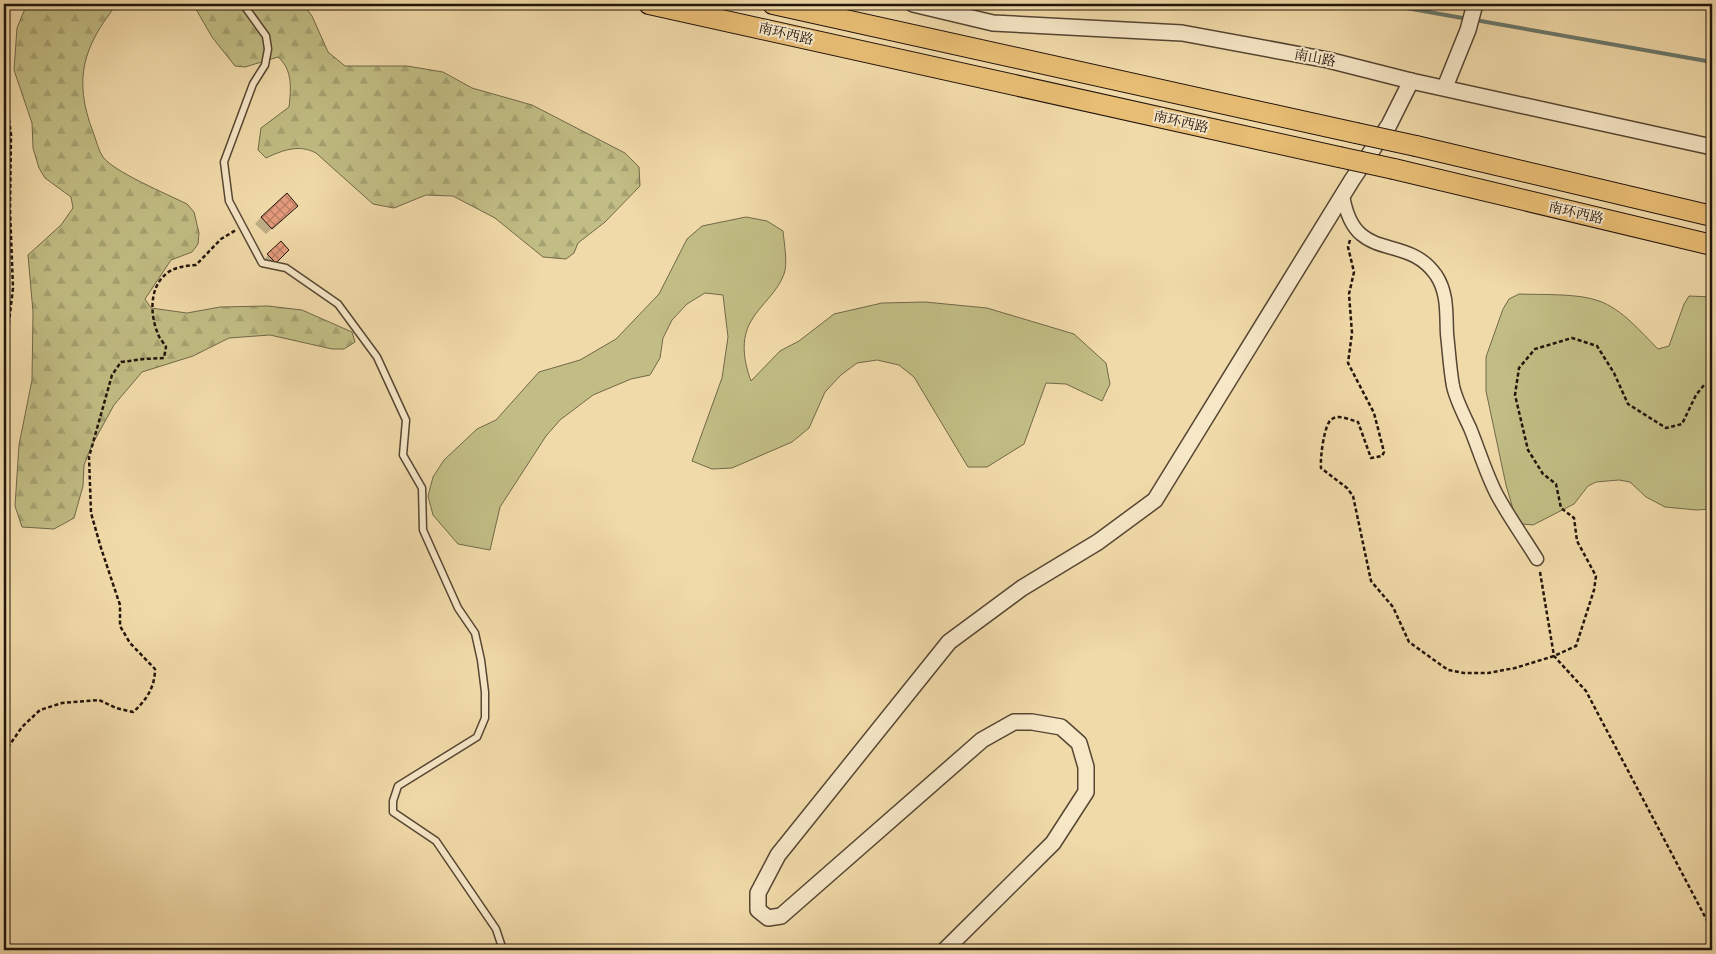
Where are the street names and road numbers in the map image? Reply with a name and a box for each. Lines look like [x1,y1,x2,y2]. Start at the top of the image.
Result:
street label: 南环西路 [757,19,815,49]
street label: 南山路 [1293,46,1337,70]
street label: 南环西路 [1152,107,1210,137]
street label: 南环西路 [1547,198,1605,228]

